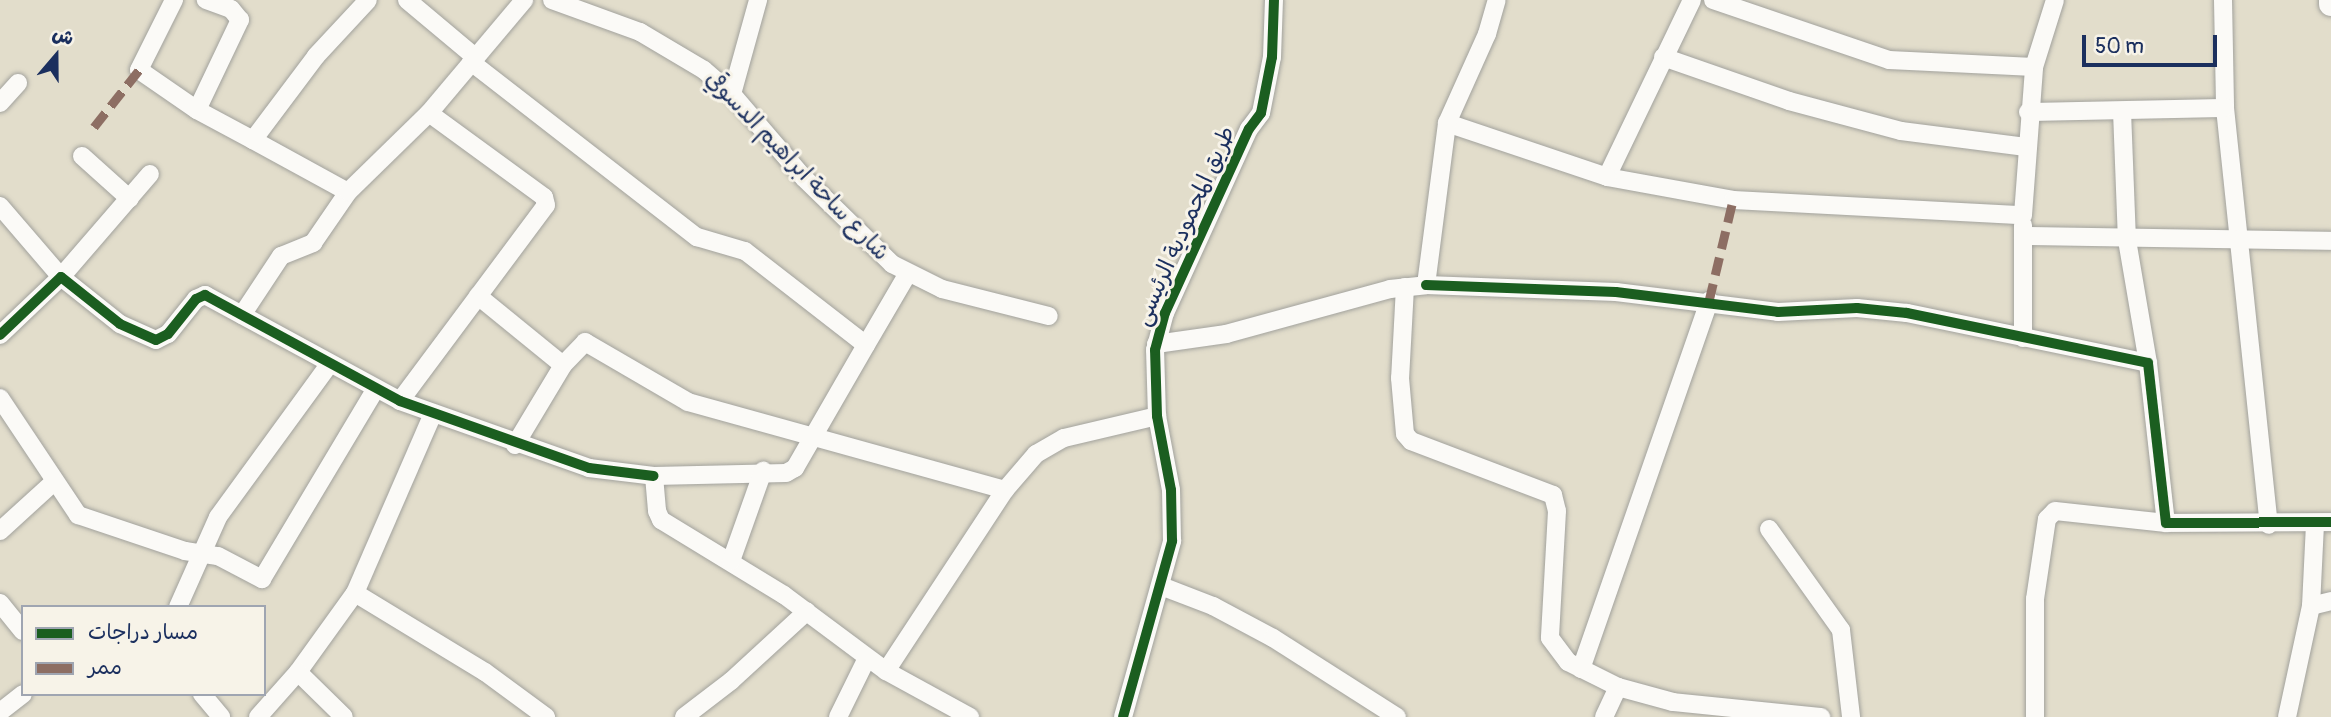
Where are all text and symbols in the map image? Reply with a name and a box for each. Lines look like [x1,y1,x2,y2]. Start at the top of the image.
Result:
north arrow [21,21,91,91]
text: ش [49,21,77,51]
scale bar [2086,21,2221,65]
text: 50 m [2095,33,2144,60]
street label: شارع ساحة ابراهيم الدسوقي [699,65,895,267]
street label: طريق المحمودية الرئيسى [1129,122,1241,330]
legend [21,605,266,696]
text: مسار دراجات [88,619,198,646]
text: ممر [88,654,122,681]

